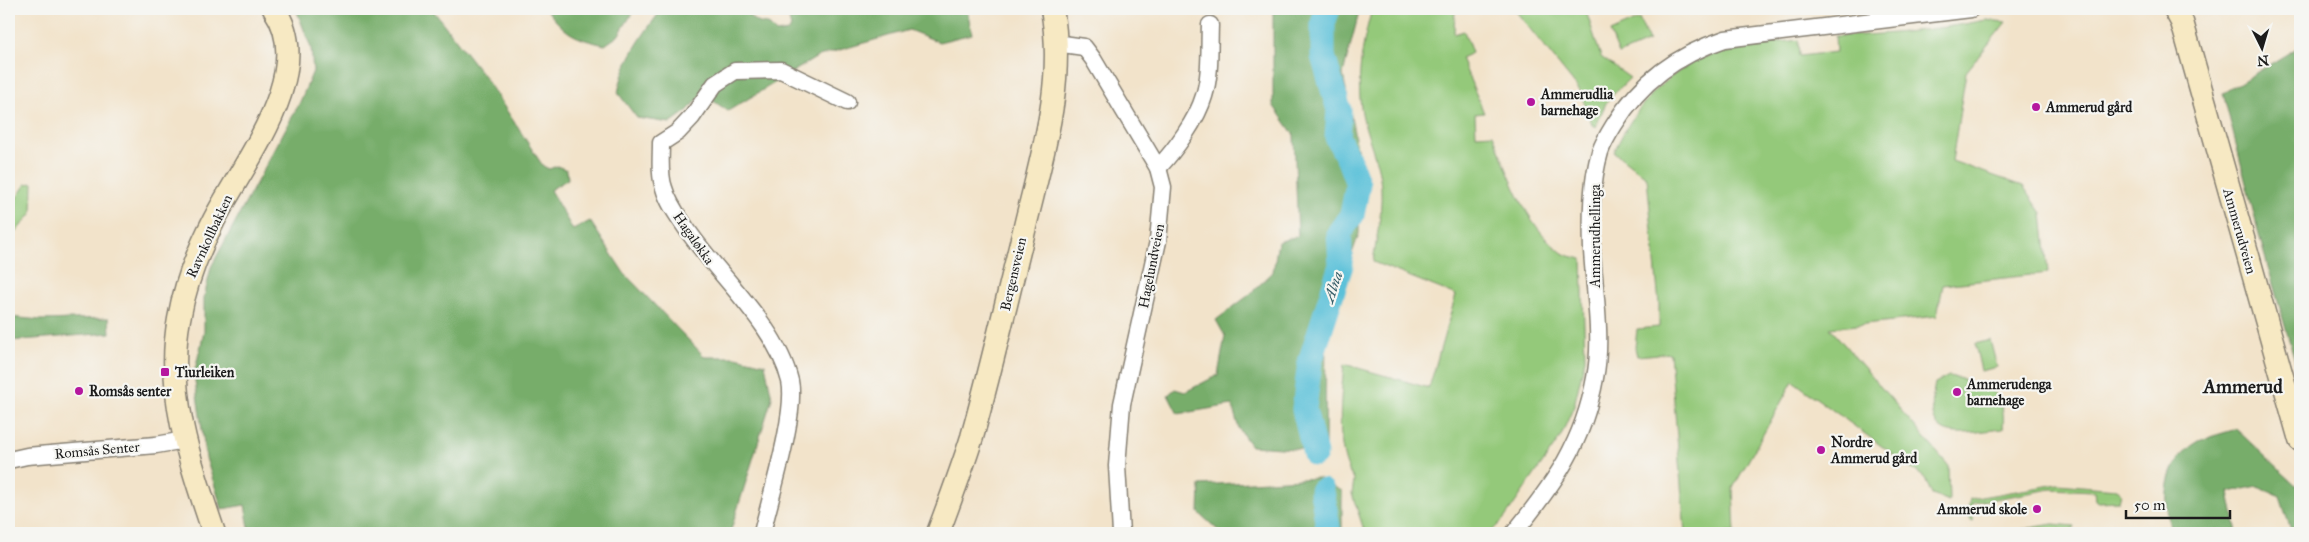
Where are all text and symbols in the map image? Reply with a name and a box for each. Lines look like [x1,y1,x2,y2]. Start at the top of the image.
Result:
north arrow [2236,22,2286,72]
text: N [2256,51,2270,69]
place label: Ammerudlia barnehage [1540,86,1614,120]
marker: Ammerudlia barnehage [1525,96,1537,108]
place label: Ammerud gård [2045,99,2133,117]
marker: Ammerud gård [2030,101,2042,113]
street label: Ammerudhellinga [1587,184,1604,289]
street label: Ammerudveien [2219,186,2260,276]
street label: Ravnkollbakken [183,191,236,281]
street label: Hagaløkka [669,209,718,268]
street label: Hagelundveien [1135,222,1168,310]
street label: Bergensveien [997,235,1030,313]
water label: Alna [1319,269,1346,307]
place label: Tiurleiken [174,364,235,381]
marker: Tiurleiken [159,366,171,378]
district label: Ammerud [2201,375,2283,398]
place label: Ammerudenga barnehage [1966,376,2052,410]
place label: Romsås senter [89,383,172,400]
marker: Romsås senter [73,385,85,397]
marker: Ammerudenga barnehage [1951,386,1963,398]
place label: Nordre Ammerud gård [1830,434,1918,468]
street label: Romsås Senter [54,438,141,463]
marker: Nordre Ammerud gård [1815,444,1827,456]
scale bar [2126,487,2230,519]
text: 50 m [2134,496,2166,514]
place label: Ammerud skole [1936,501,2027,518]
marker: Ammerud skole [2031,503,2043,515]

